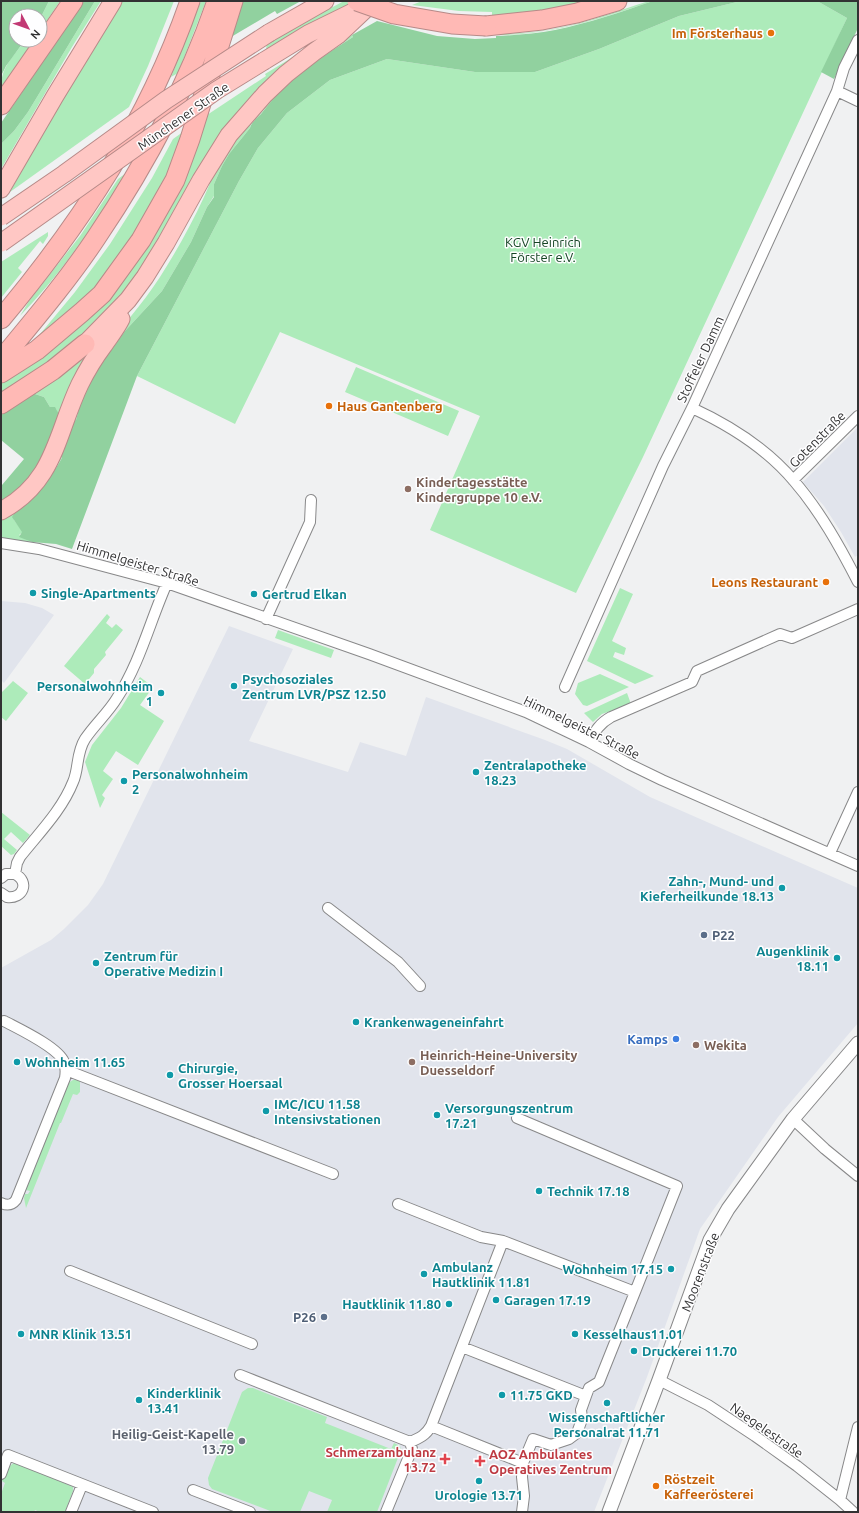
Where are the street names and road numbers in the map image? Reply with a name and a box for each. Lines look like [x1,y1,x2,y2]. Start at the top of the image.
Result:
street label: Münchener Straße [135,79,231,153]
street label: Stoffeler Damm [674,314,726,404]
street label: Gotenstraße [786,408,848,470]
street label: Himmelgeister Straße [75,538,201,588]
street label: Himmelgeister Straße [522,693,642,761]
street label: Moorenstraße [679,1231,721,1313]
street label: Naegelestraße [728,1400,806,1460]

